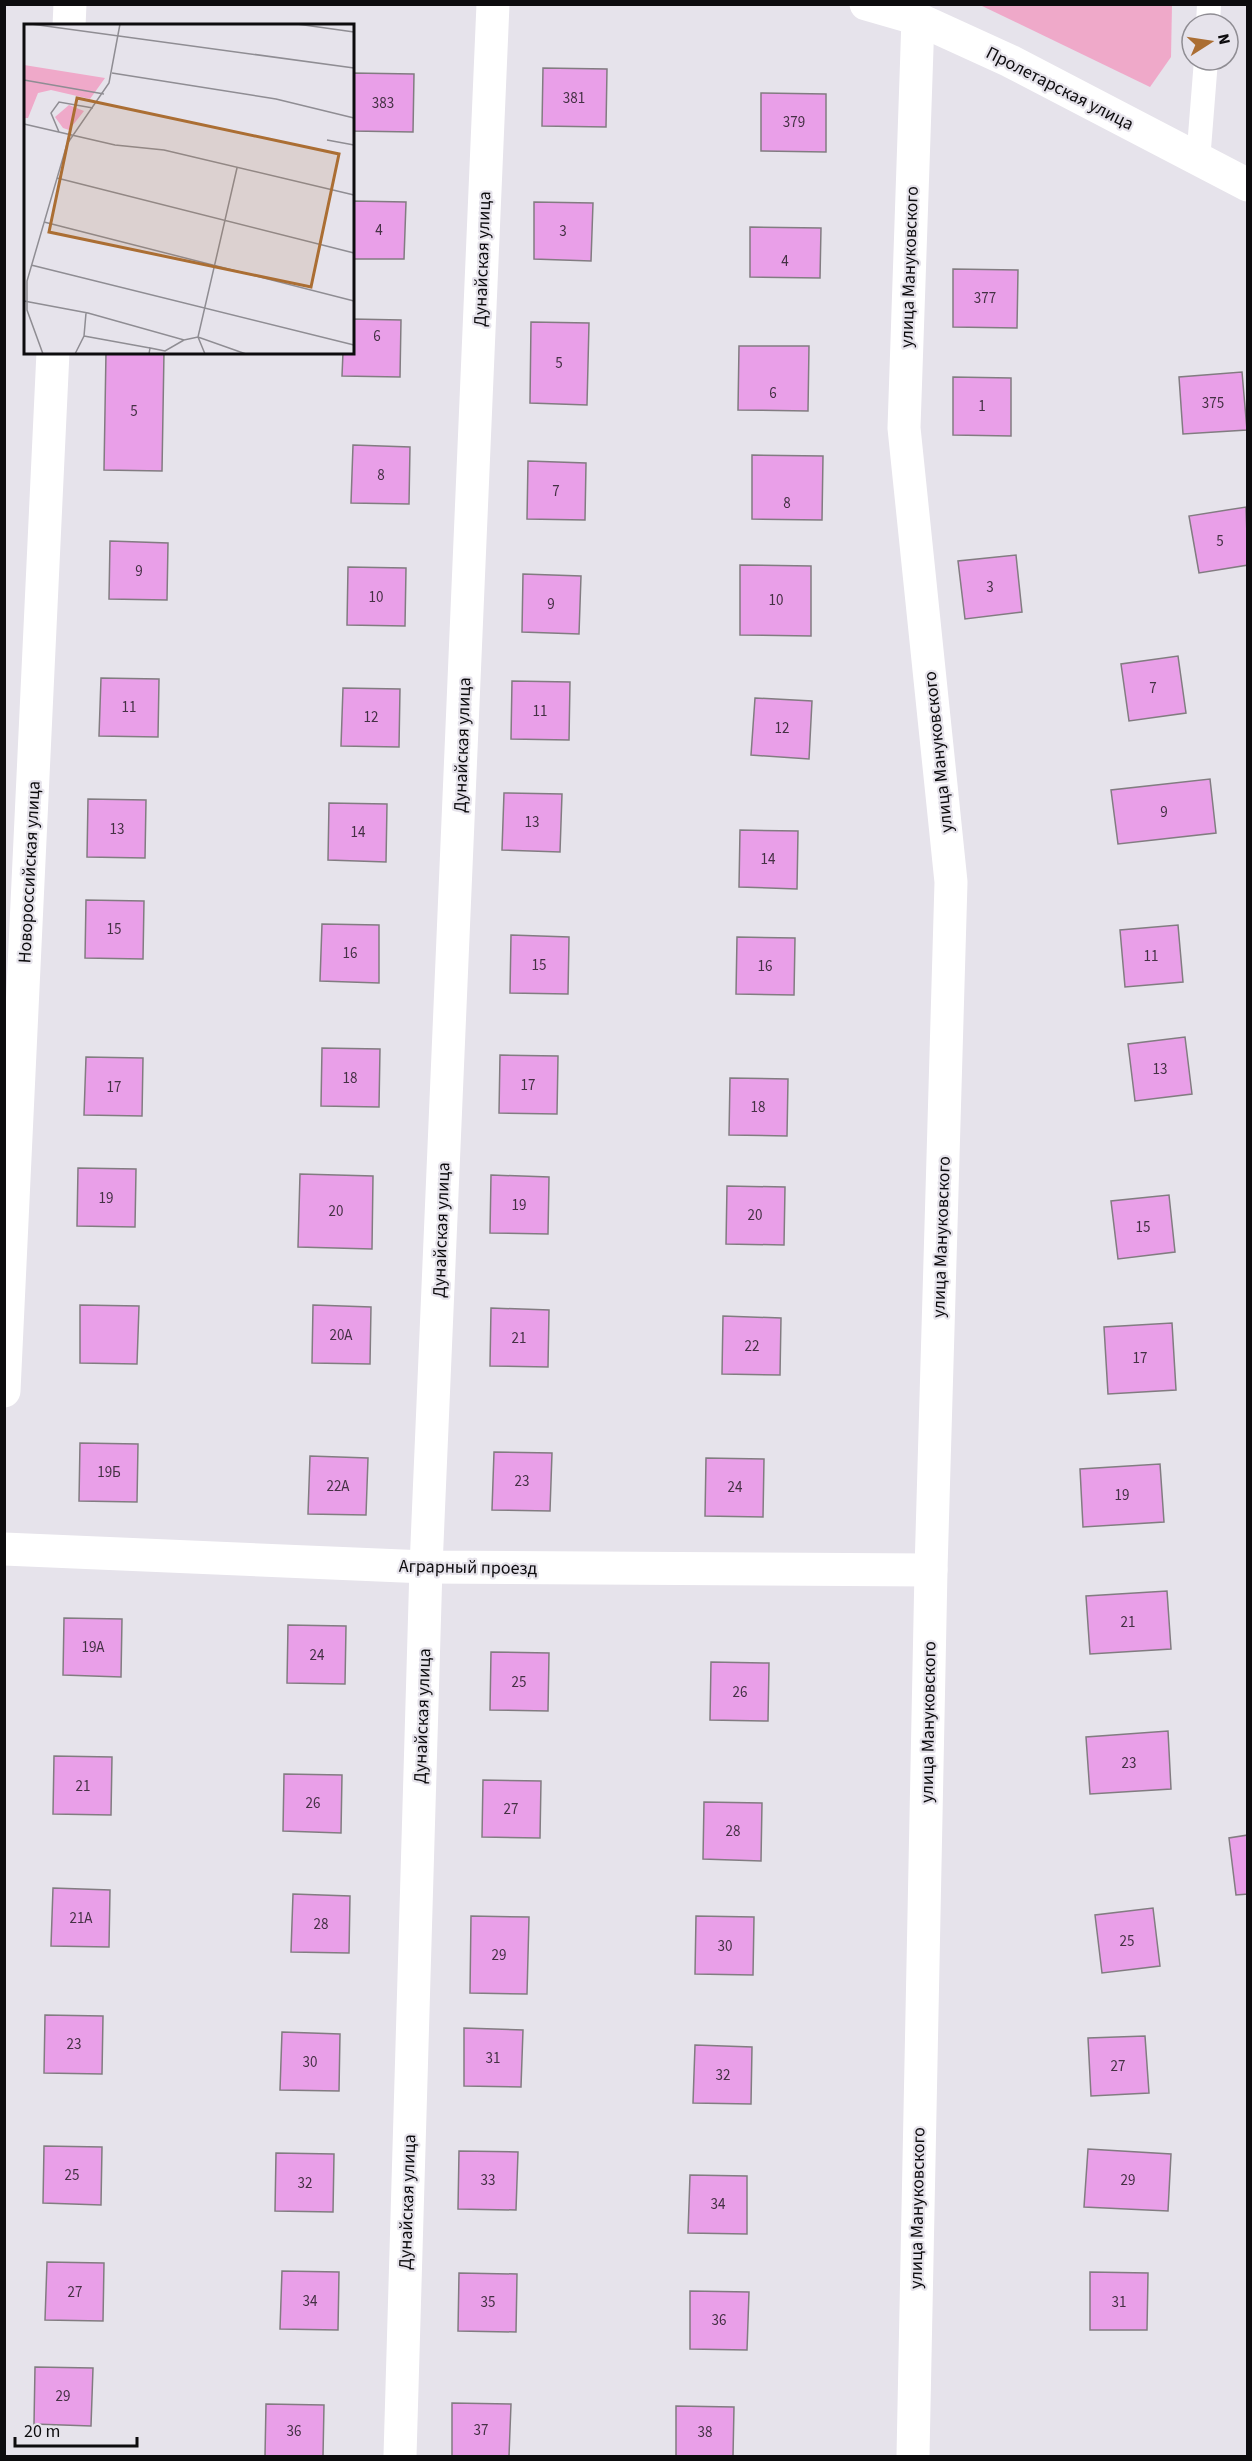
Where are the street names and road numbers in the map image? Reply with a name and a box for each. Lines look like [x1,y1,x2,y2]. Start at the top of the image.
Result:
street label: Пролетарская улица [982,40,1138,137]
street label: улица Мануковского [894,186,925,348]
street label: Дунайская улица [468,191,497,327]
street label: улица Мануковского [918,670,959,834]
street label: Дунайская улица [448,677,477,813]
street label: Новороссийская улица [12,780,47,964]
street label: улица Мануковского [926,1156,957,1318]
street label: Дунайская улица [427,1162,456,1298]
street label: Аграрный проезд [399,1554,538,1581]
street label: улица Мануковского [915,1641,942,1803]
street label: Дунайская улица [408,1648,437,1784]
street label: улица Мануковского [904,2127,931,2289]
street label: Дунайская улица [393,2134,422,2270]

